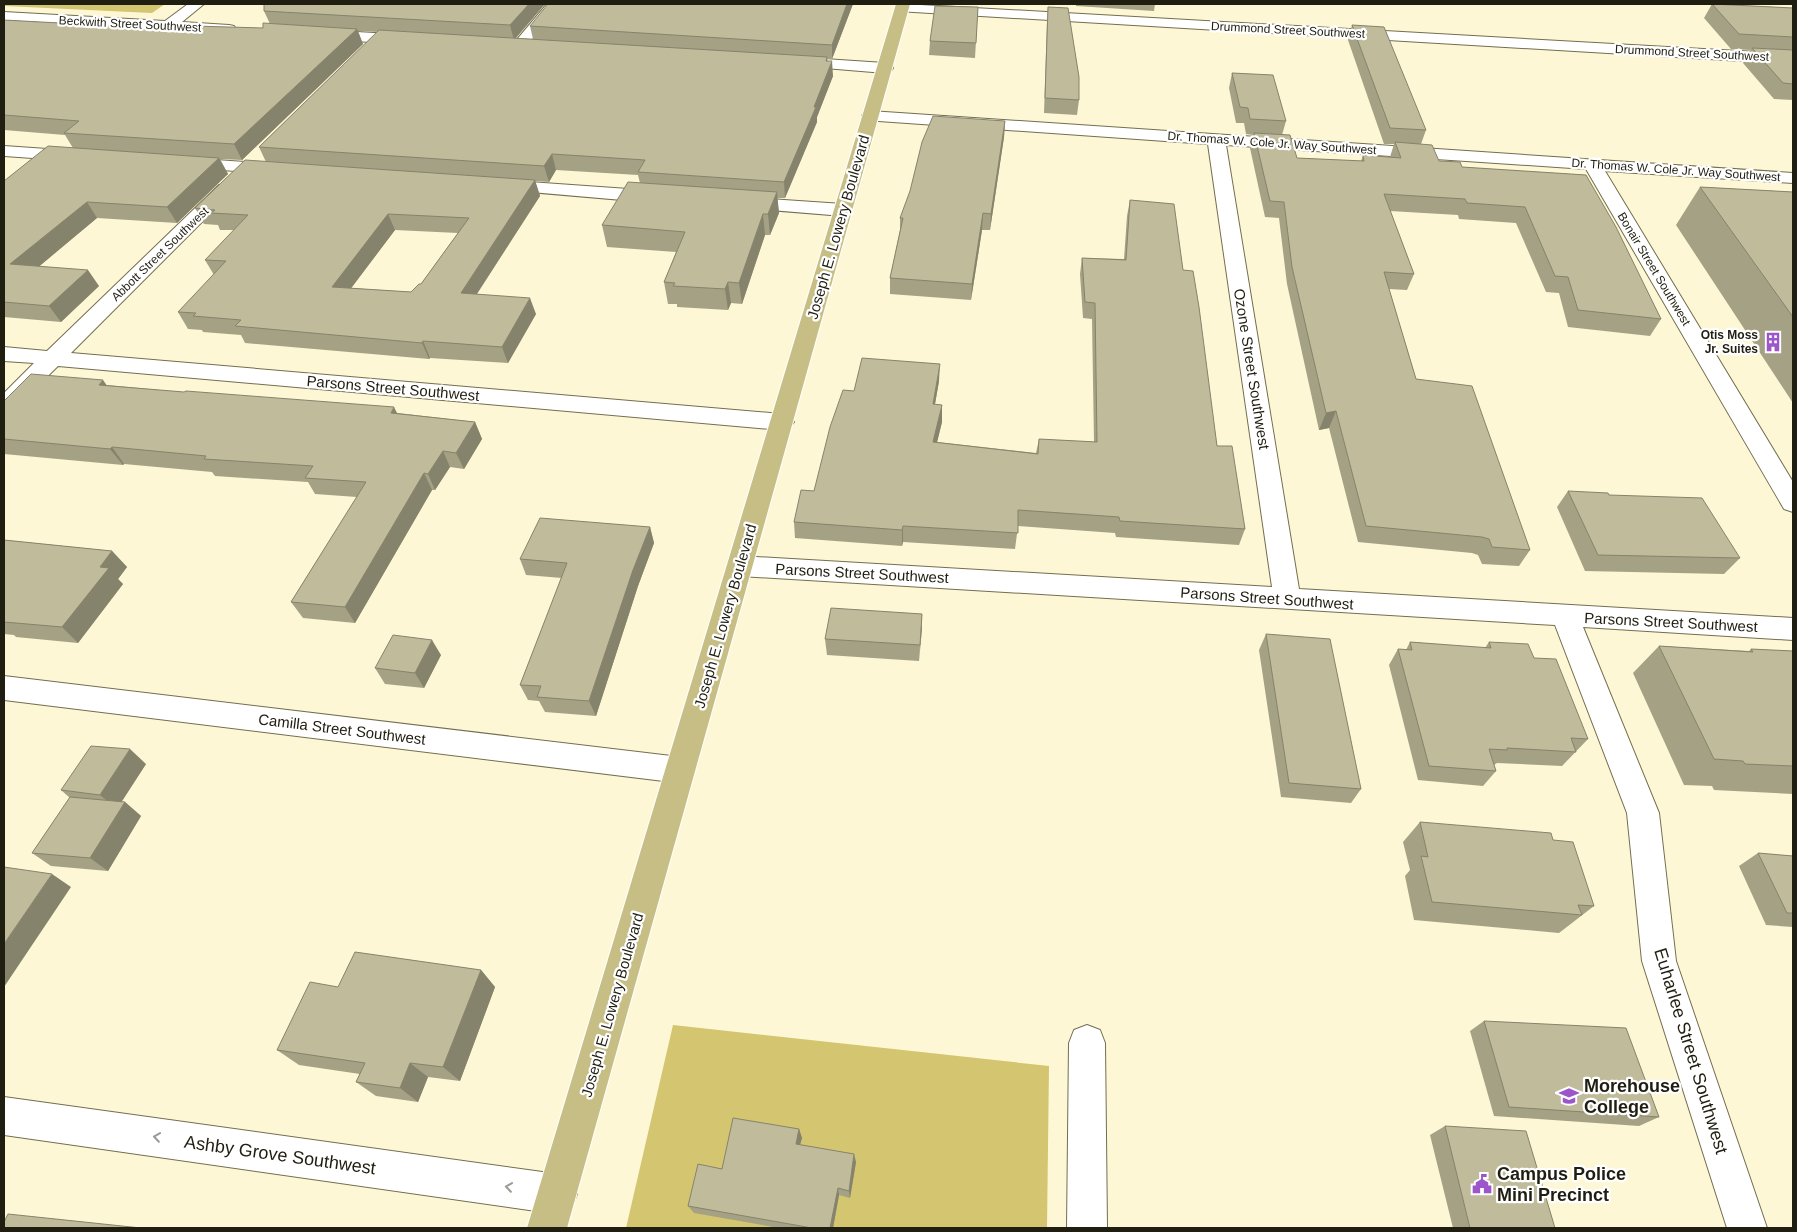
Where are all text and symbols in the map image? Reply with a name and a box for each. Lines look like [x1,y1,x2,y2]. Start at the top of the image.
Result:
street label: Beckwith Street Southwest [58,13,202,35]
street label: Drummond Street Southwest [1211,19,1366,41]
street label: Drummond Street Southwest [1615,42,1770,64]
street label: Dr. Thomas W. Cole Jr. Way Southwest [1167,129,1378,157]
street label: Joseph E. Lowery Boulevard [804,133,872,321]
street label: Dr. Thomas W. Cole Jr. Way Southwest [1571,156,1782,184]
street label: Abbott Street Southwest [109,204,212,304]
street label: Bonair Street Southwest [1615,210,1694,329]
street label: Ozone Street Southwest [1231,287,1273,451]
place label: Otis Moss Jr. Suites [1701,328,1758,356]
building icon: Otis Moss Jr. Suites [1762,331,1784,353]
street label: Parsons Street Southwest [306,372,481,404]
street label: Joseph E. Lowery Boulevard [691,522,759,710]
street label: Parsons Street Southwest [775,560,950,586]
street label: Parsons Street Southwest [1180,583,1355,613]
street label: Parsons Street Southwest [1584,609,1759,635]
street label: Camilla Street Southwest [257,710,427,748]
street label: Joseph E. Lowery Boulevard [578,911,646,1099]
street label: Euharlee Street Southwest [1650,946,1732,1156]
place label: Morehouse College [1584,1076,1680,1117]
school or university icon: Morehouse College [1558,1085,1580,1107]
street label: Ashby Grove Southwest [183,1132,377,1178]
one-way arrow [153,1133,162,1143]
place label: Campus Police Mini Precinct [1497,1164,1626,1205]
public building icon: Campus Police Mini Precinct [1471,1173,1493,1195]
one-way arrow [505,1182,513,1193]

